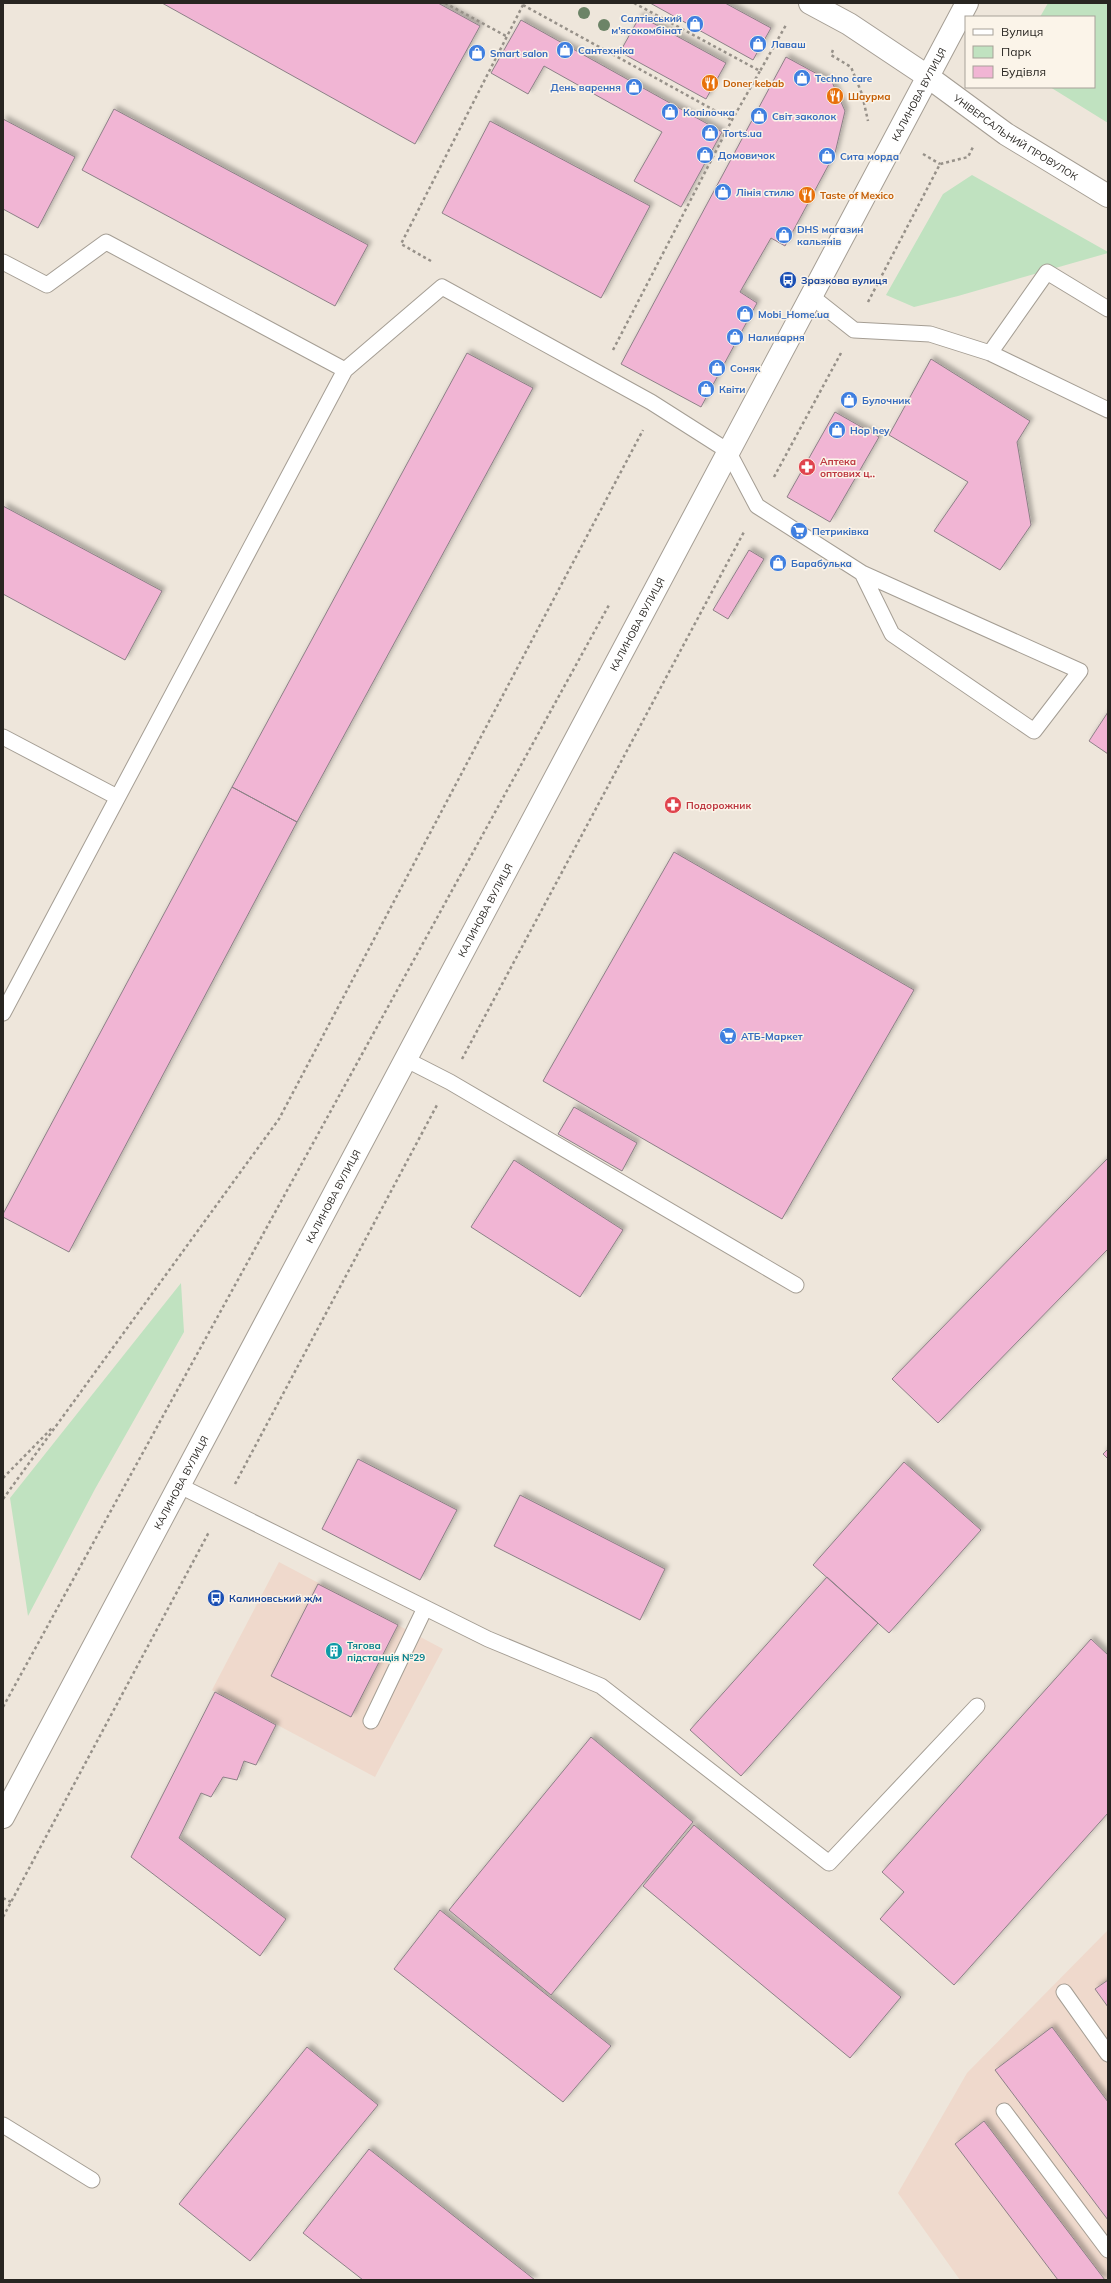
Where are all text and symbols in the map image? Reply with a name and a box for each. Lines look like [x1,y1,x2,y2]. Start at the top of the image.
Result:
place label: Салтівський м'ясокомбінат [611,12,682,37]
shop icon: Салтівський м'ясокомбінат [685,14,705,34]
legend [965,16,1095,88]
text: Вулиця [1001,24,1043,39]
shop icon: Лаваш [748,34,768,54]
place label: Лаваш [771,38,806,51]
shop icon: Сантехніка [555,40,575,60]
shop icon: Smart salon [467,43,487,63]
place label: Сантехніка [578,44,634,57]
text: Парк [1001,44,1032,59]
street label: КАЛИНОВА ВУЛИЦЯ [889,45,949,143]
place label: Smart salon [490,47,548,60]
text: Будівля [1001,64,1046,79]
shop icon: Techno care [792,68,812,88]
place label: Techno care [815,72,873,85]
restaurant icon: Doner kebab [700,73,720,93]
shop icon: День варення [624,77,644,97]
place label: Doner kebab [723,77,784,90]
place label: День варення [550,81,621,94]
restaurant icon: Шаурма [825,86,845,106]
place label: Шаурма [848,90,891,103]
street label: УНІВЕРСАЛЬНИЙ ПРОВУЛОК [950,91,1081,183]
shop icon: Копілочка [660,102,680,122]
place label: Копілочка [683,106,735,119]
shop icon: Світ заколок [749,106,769,126]
place label: Світ заколок [772,110,836,123]
shop icon: Torts.ua [700,123,720,143]
place label: Torts.ua [723,127,762,140]
shop icon: Домовичок [695,145,715,165]
shop icon: Сита морда [817,146,837,166]
place label: Домовичок [718,149,775,162]
place label: Сита морда [840,150,899,163]
shop icon: Лінія стилю [713,182,733,202]
restaurant icon: Taste of Mexico [797,185,817,205]
place label: Лінія стилю [736,186,794,199]
place label: Taste of Mexico [820,189,894,202]
place label: DHS магазин кальянів [797,223,864,248]
shop icon: DHS магазин кальянів [774,225,794,245]
bus stop icon: Зразкова вулиця [778,270,798,290]
place label: Зразкова вулиця [801,274,887,287]
shop icon: Mobi_Home.ua [735,304,755,324]
place label: Mobi_Home.ua [758,308,829,321]
shop icon: Наливарня [725,327,745,347]
place label: Наливарня [748,331,805,344]
shop icon: Соняк [707,358,727,378]
place label: Соняк [730,362,761,375]
shop icon: Квіти [696,379,716,399]
place label: Квіти [719,383,745,396]
shop icon: Булочник [839,390,859,410]
place label: Булочник [862,394,910,407]
shop icon: Hop hey [827,420,847,440]
place label: Hop hey [850,424,890,437]
place label: Аптека оптових ц‥ [820,455,875,480]
pharmacy icon: Аптека оптових ц‥ [797,457,817,477]
supermarket icon: Петриківка [789,521,809,541]
place label: Петриківка [812,525,869,538]
shop icon: Барабулька [768,553,788,573]
place label: Барабулька [791,557,852,570]
street label: КАЛИНОВА ВУЛИЦЯ [607,575,668,673]
pharmacy icon: Подорожник [663,795,683,815]
place label: Подорожник [686,799,751,812]
street label: КАЛИНОВА ВУЛИЦЯ [455,861,516,959]
supermarket icon: АТБ-Маркет [718,1026,738,1046]
place label: АТБ-Маркет [741,1030,803,1043]
street label: КАЛИНОВА ВУЛИЦЯ [303,1147,364,1245]
street label: КАЛИНОВА ВУЛИЦЯ [151,1434,211,1532]
bus stop icon: Калиновський ж/м [206,1588,226,1608]
place label: Калиновський ж/м [229,1592,322,1605]
place label: Тягова пiдстанцiя №29 [347,1639,425,1664]
building icon: Тягова пiдстанцiя №29 [324,1641,344,1661]

